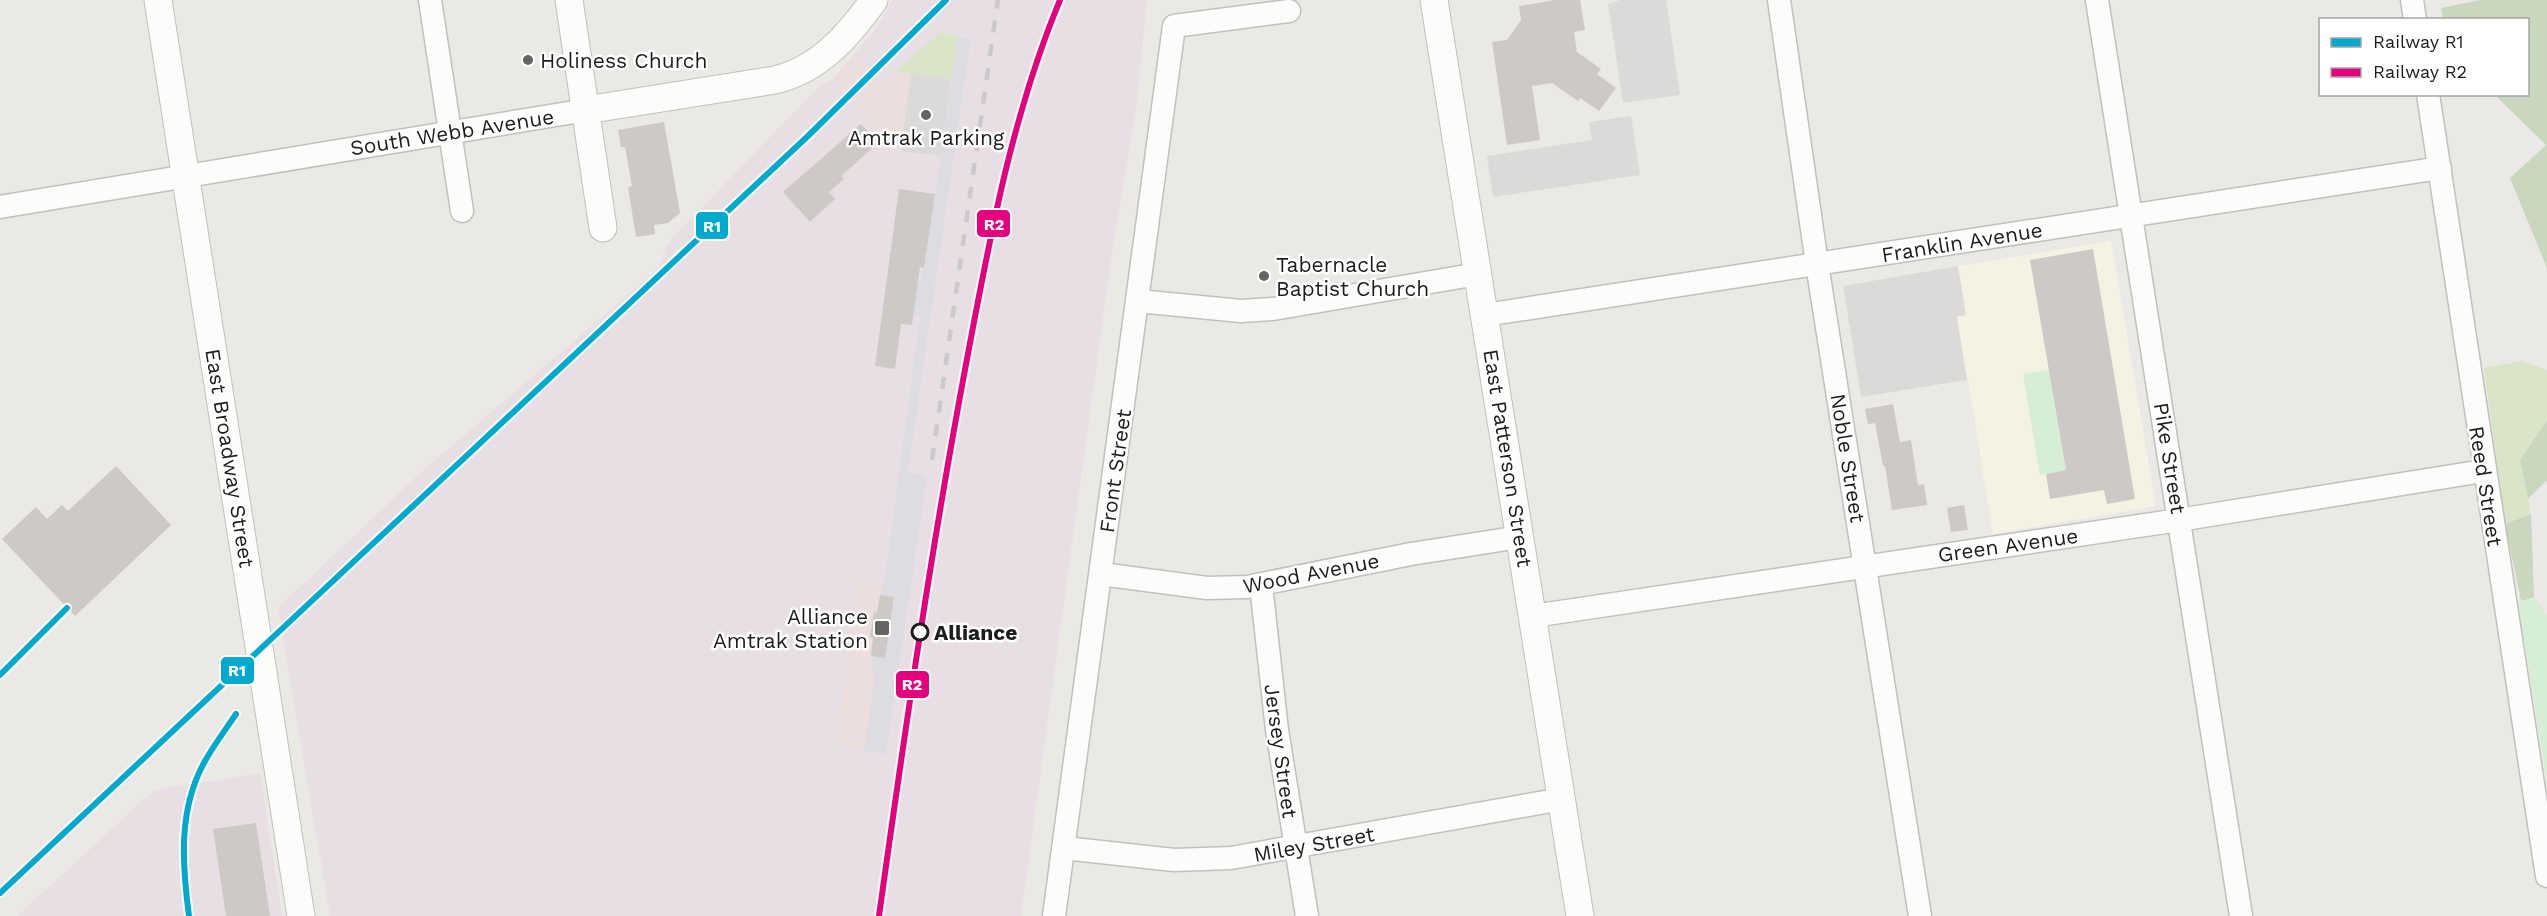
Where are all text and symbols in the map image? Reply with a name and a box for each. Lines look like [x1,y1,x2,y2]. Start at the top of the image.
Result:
legend [2319,18,2529,96]
text: Railway R1 [2373,31,2464,52]
place label: Holiness Church [540,48,708,73]
marker: Holiness Church [521,53,535,67]
text: Railway R2 [2373,61,2467,82]
street label: South Webb Avenue [348,104,556,160]
marker: Amtrak Parking [919,108,933,122]
place label: Amtrak Parking [848,125,1005,150]
line badge: R2 [976,209,1011,238]
line badge: R1 [695,211,729,240]
text: R2 [984,215,1004,234]
text: R1 [703,217,721,236]
street label: Franklin Avenue [1880,217,2044,267]
place label: Tabernacle Baptist Church [1276,252,1429,301]
marker: Tabernacle Baptist Church [1257,269,1271,283]
street label: East Broadway Street [200,347,260,569]
street label: East Patterson Street [1478,347,1538,569]
street label: Noble Street [1825,392,1871,524]
street label: Pike Street [2149,401,2191,516]
street label: Front Street [1094,407,1136,535]
street label: Reed Street [2464,424,2508,548]
street label: Green Avenue [1936,523,2080,567]
street label: Wood Avenue [1241,548,1381,598]
place label: Alliance Amtrak Station [713,604,868,653]
marker: Alliance Amtrak Station [873,619,891,637]
place label: Alliance [934,620,1017,645]
marker: Alliance [911,623,929,641]
line badge: R1 [220,656,255,685]
text: R1 [228,661,246,680]
line badge: R2 [895,670,930,699]
text: R2 [902,675,922,694]
street label: Jersey Street [1259,682,1303,820]
street label: Miley Street [1252,821,1377,867]

